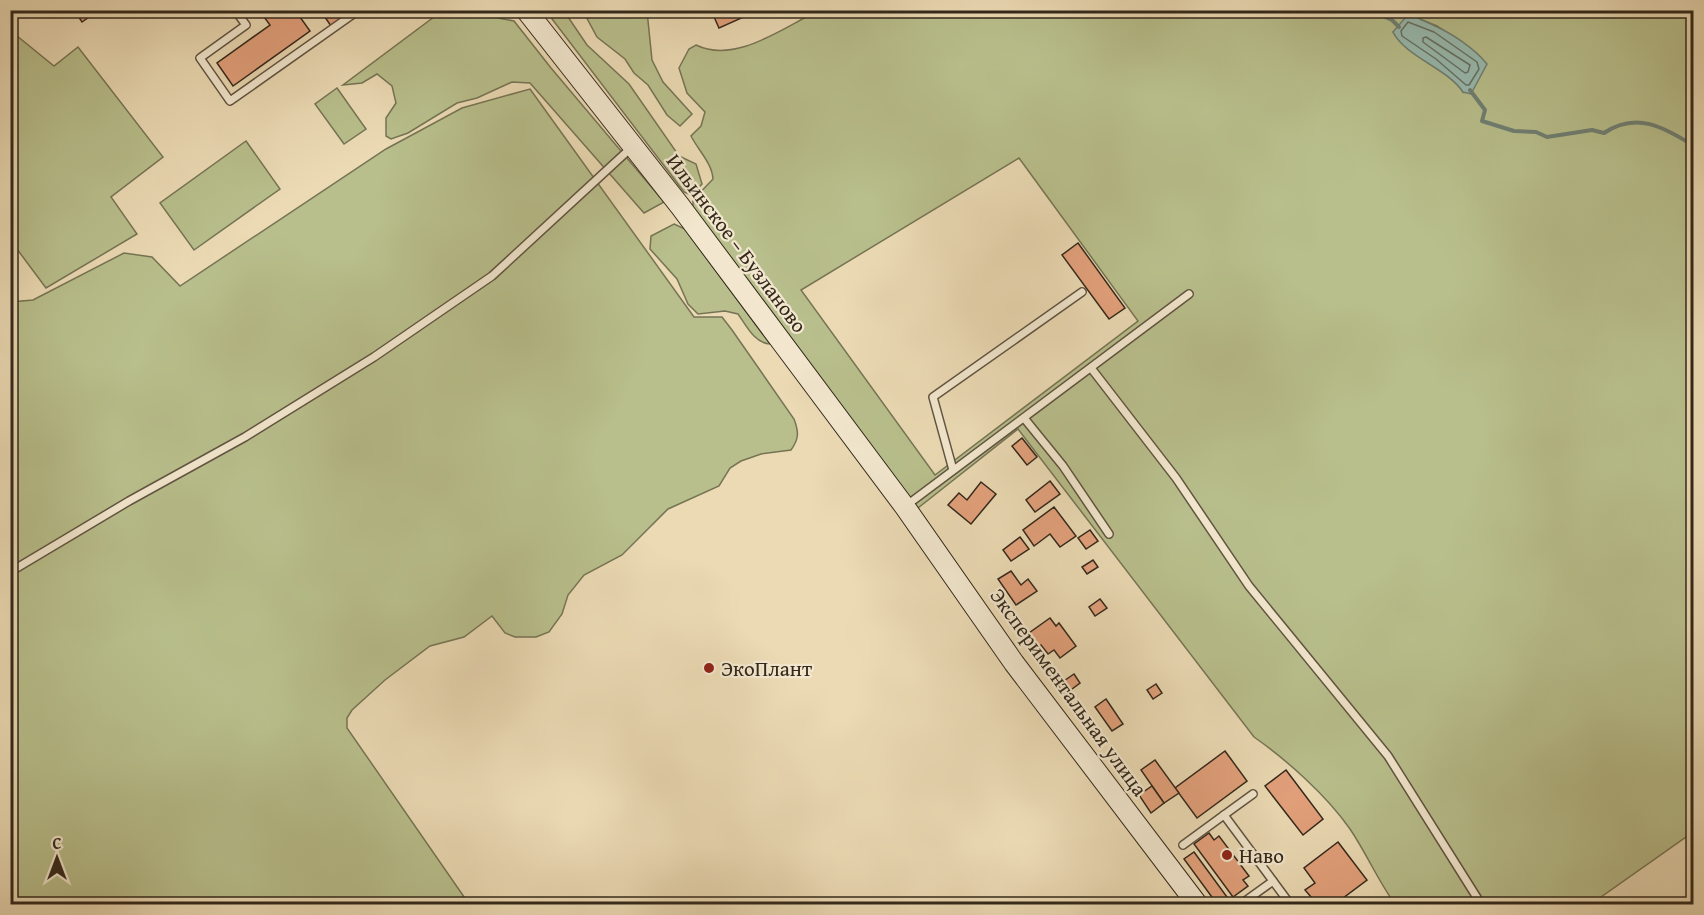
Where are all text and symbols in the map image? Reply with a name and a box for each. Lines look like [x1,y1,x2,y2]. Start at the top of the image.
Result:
street label: Ильинское – Бузланово [659,147,815,339]
street label: Экспериментальная улица [983,582,1155,802]
place label: ЭкоПлант [721,653,812,684]
marker: ЭкоПлант [702,661,716,675]
north arrow [27,828,87,888]
text: С [52,831,62,855]
place label: Наво [1239,840,1284,871]
marker: Наво [1220,848,1234,862]

